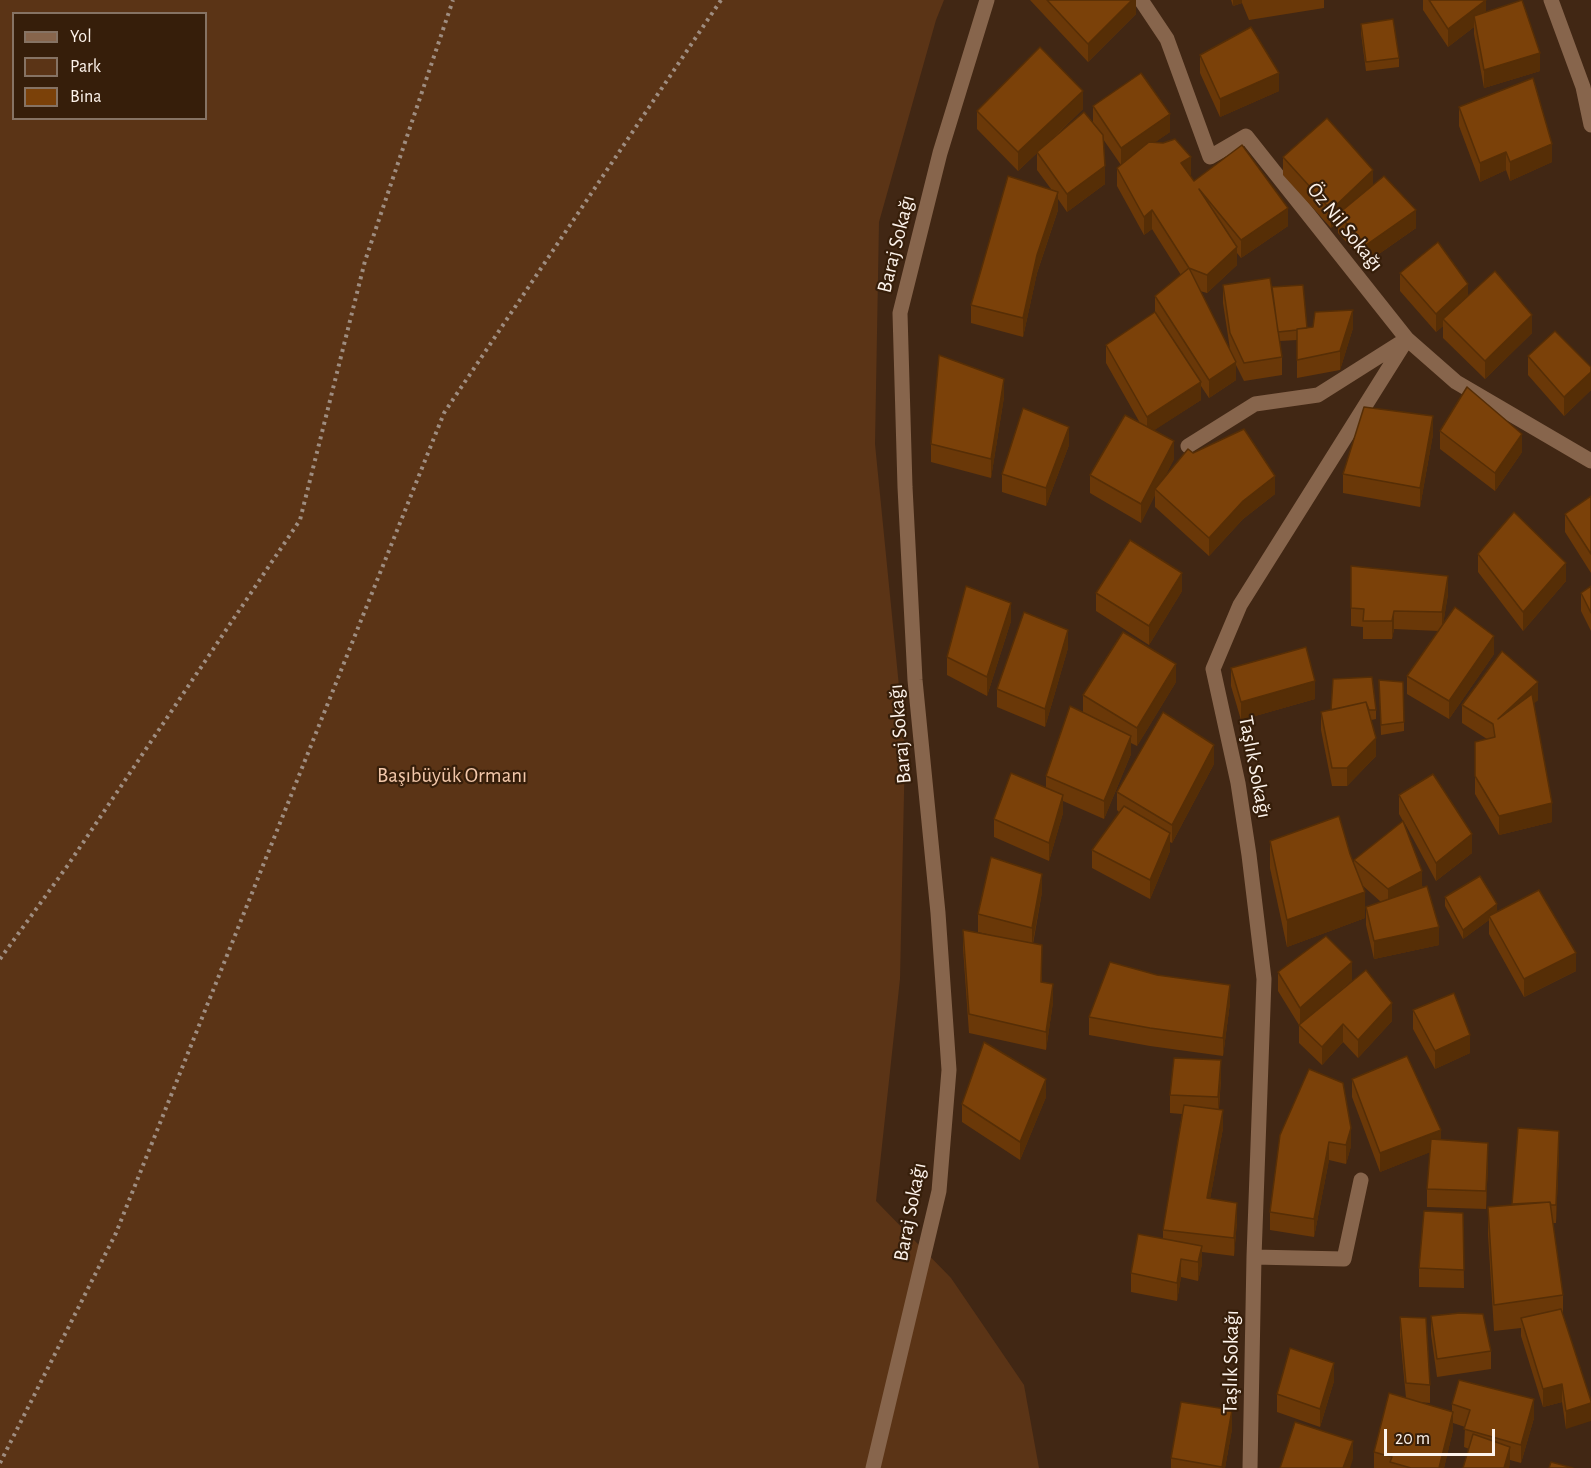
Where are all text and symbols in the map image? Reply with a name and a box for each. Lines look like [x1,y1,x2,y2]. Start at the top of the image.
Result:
legend [12,12,207,120]
text: Yol [70,28,92,46]
text: Park [70,58,101,76]
text: Bina [70,88,102,106]
street label: Öz Nil Sokağı [1301,177,1389,277]
street label: Baraj Sokağı [872,192,920,296]
street label: Baraj Sokağı [883,683,917,785]
street label: Taşlık Sokağı [1233,714,1277,820]
park label: Başıbüyük Ormanı [377,763,527,789]
street label: Baraj Sokağı [888,1160,932,1264]
street label: Taşlık Sokağı [1217,1310,1245,1414]
scale bar [1387,1417,1498,1455]
text: 20 m [1395,1430,1430,1448]

